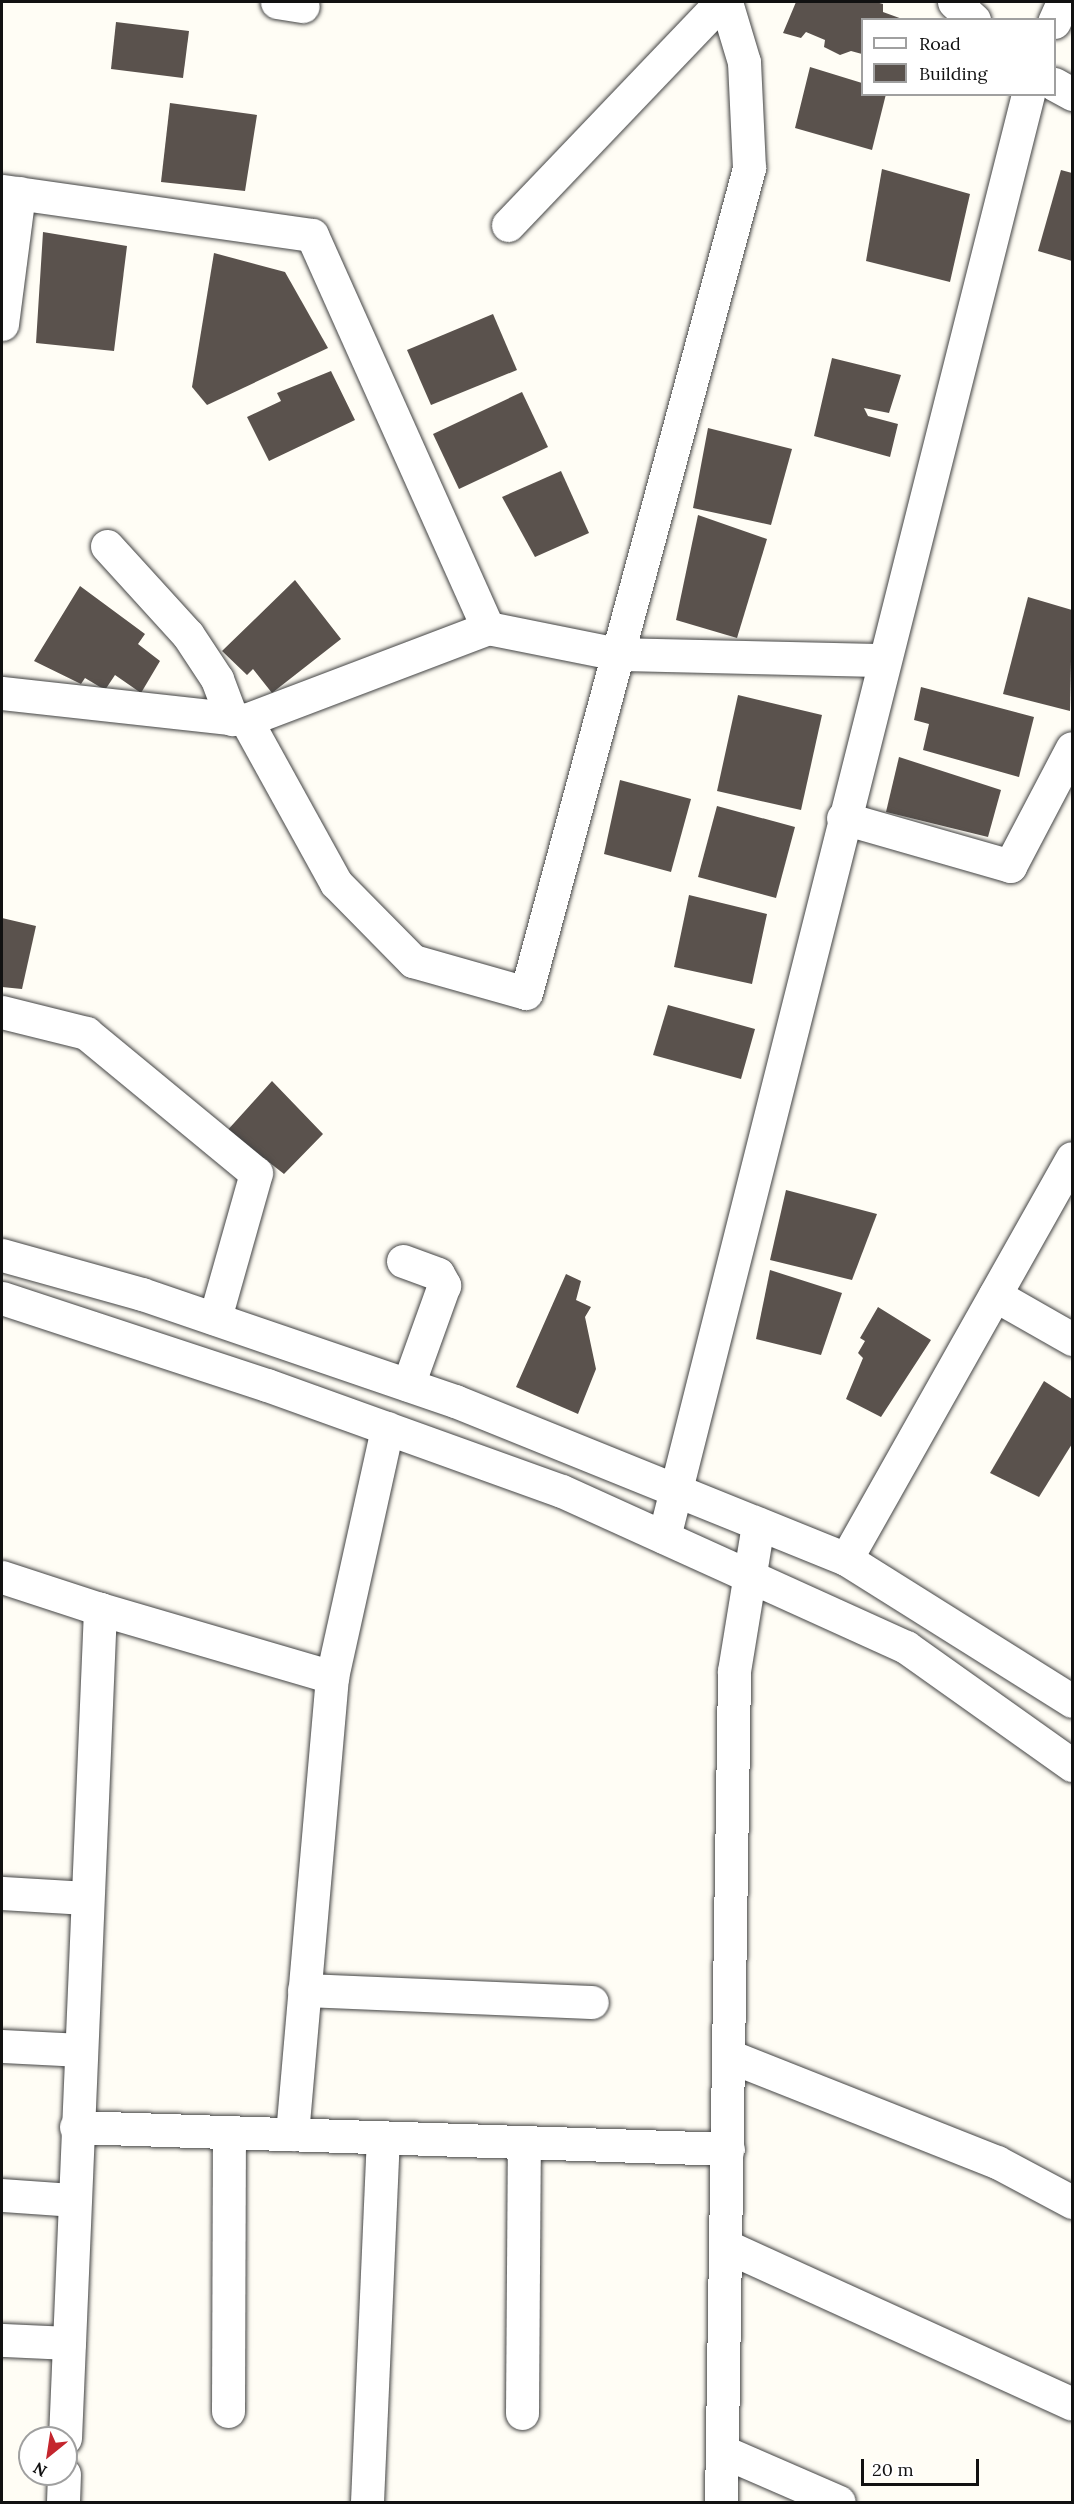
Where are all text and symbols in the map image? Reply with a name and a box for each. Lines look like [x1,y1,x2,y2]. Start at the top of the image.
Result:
legend [861,18,1056,96]
text: Road [919,32,961,55]
text: Building [919,62,987,85]
north arrow [18,2426,78,2486]
scale bar [864,2447,982,2485]
text: N [30,2458,50,2482]
text: 20 m [872,2458,914,2481]

